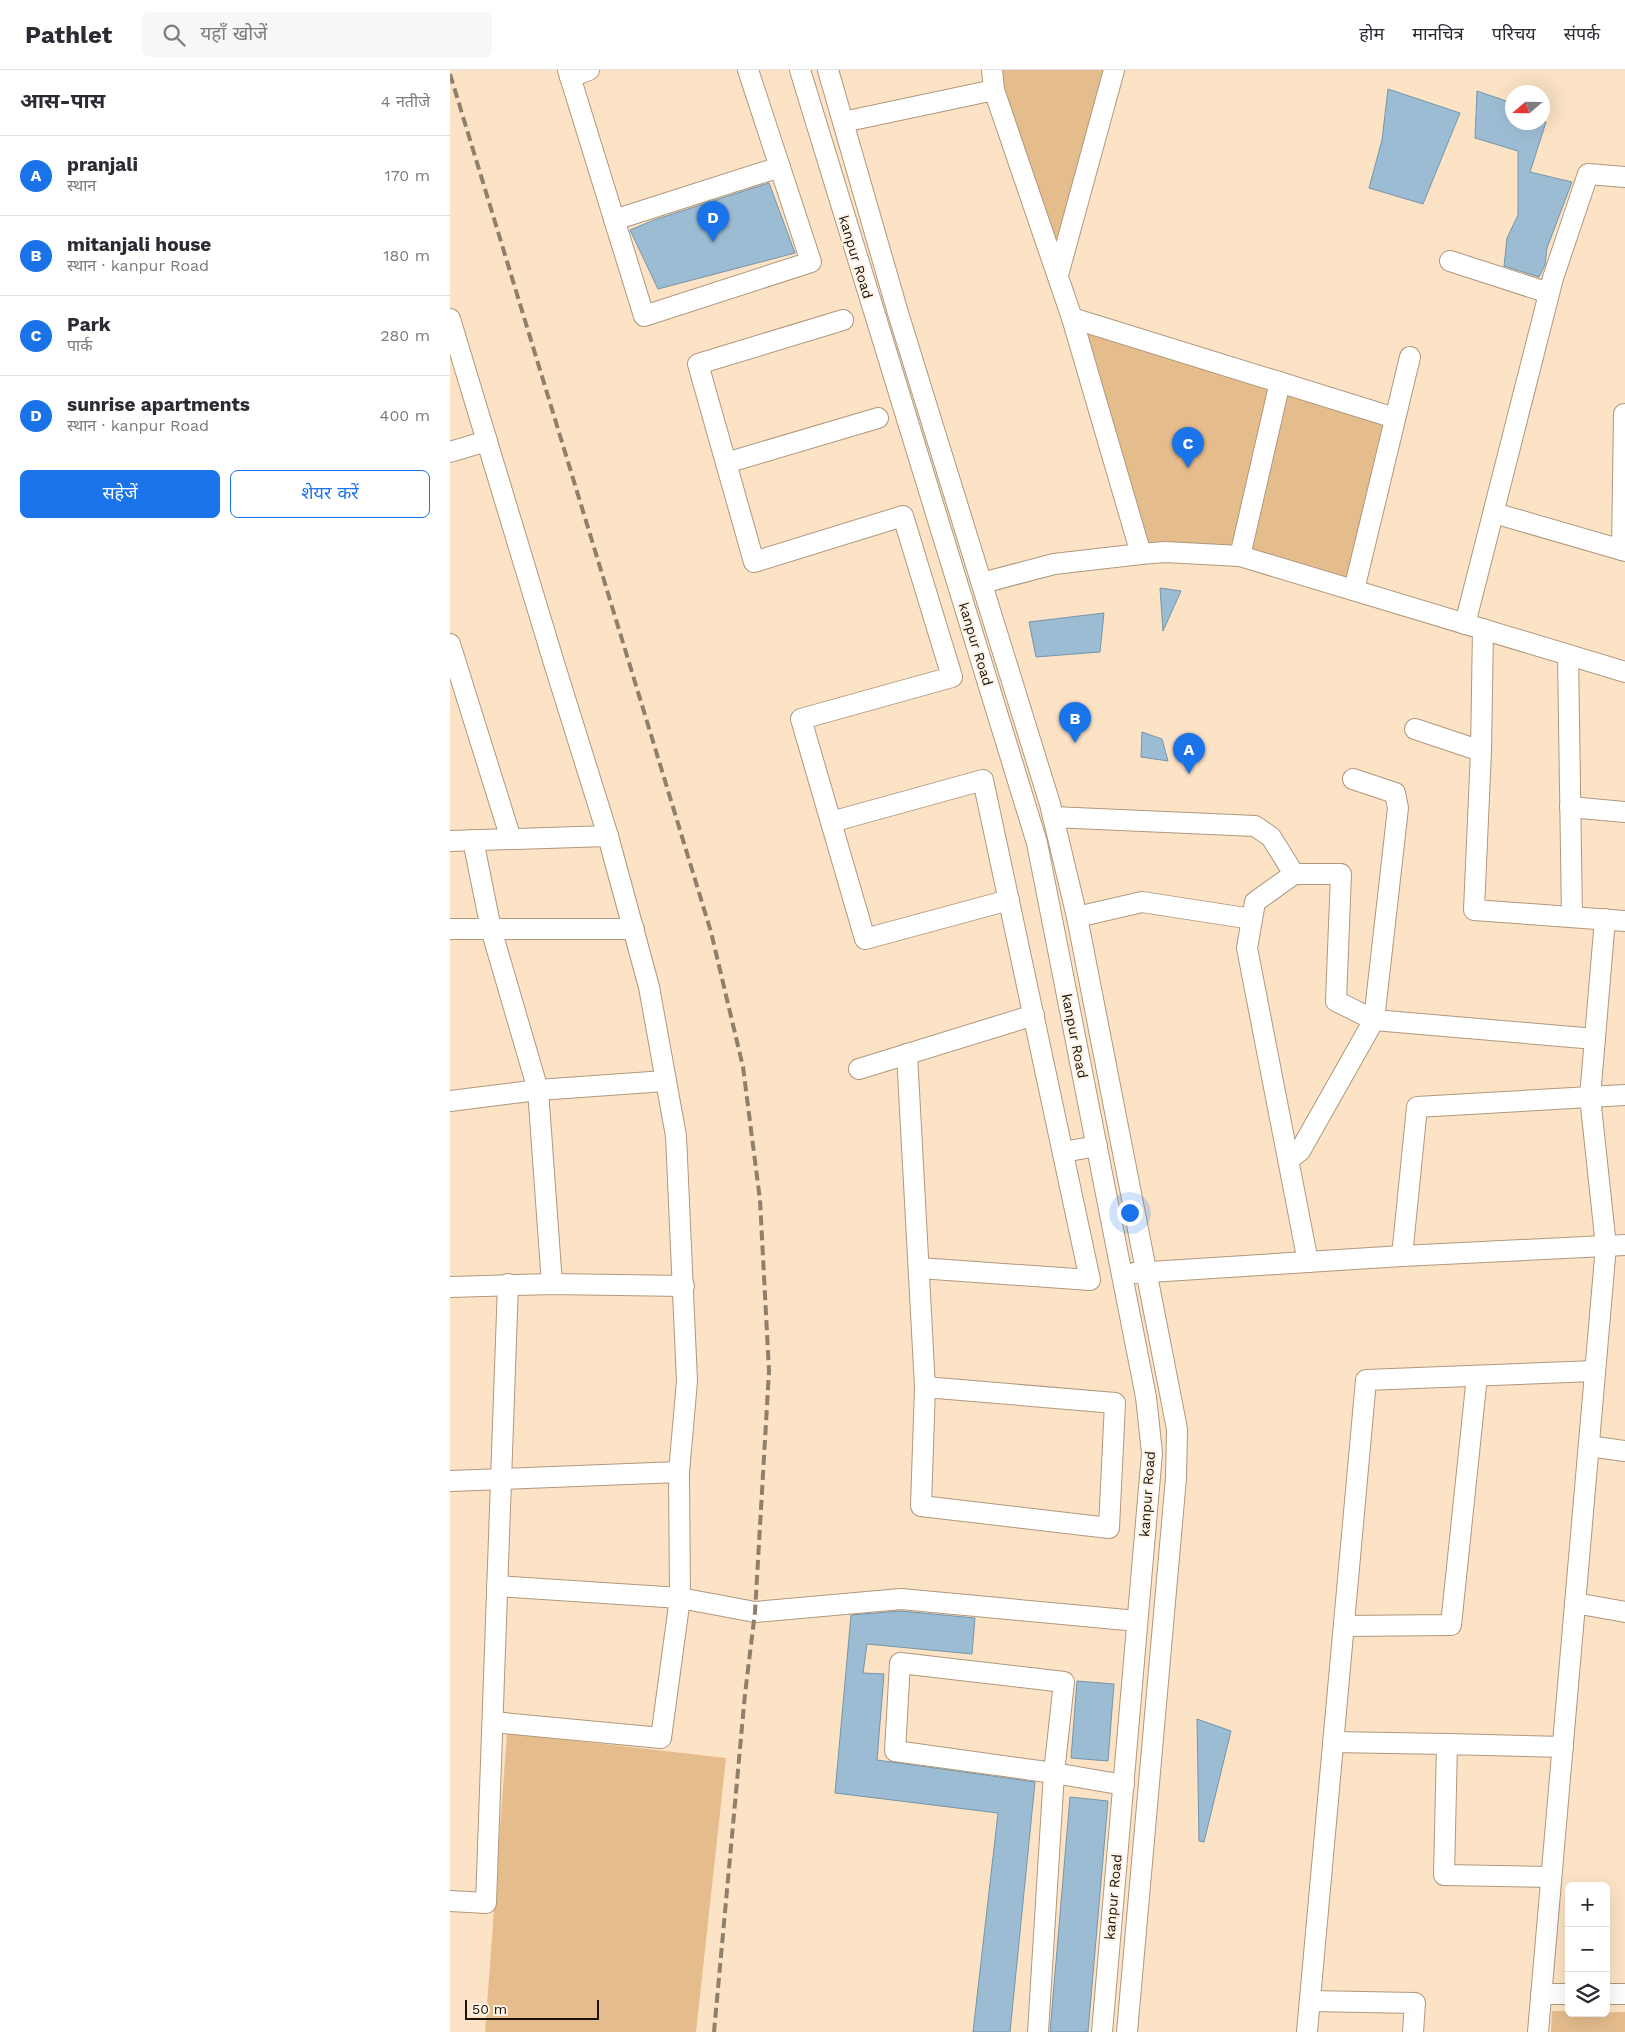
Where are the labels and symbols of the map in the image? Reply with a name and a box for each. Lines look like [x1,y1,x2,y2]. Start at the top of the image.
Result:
north arrow [1505,85,1550,130]
pin: D [697,201,729,242]
street label: kanpur Road [836,213,876,301]
pin: C [1172,427,1204,468]
street label: kanpur Road [956,600,996,688]
pin: B [1059,702,1091,743]
pin: A [1173,733,1205,774]
street label: kanpur Road [1059,992,1091,1080]
your location [1117,1200,1143,1226]
street label: kanpur Road [1136,1450,1158,1538]
street label: kanpur Road [1101,1853,1125,1941]
scale bar [465,1997,599,2020]

